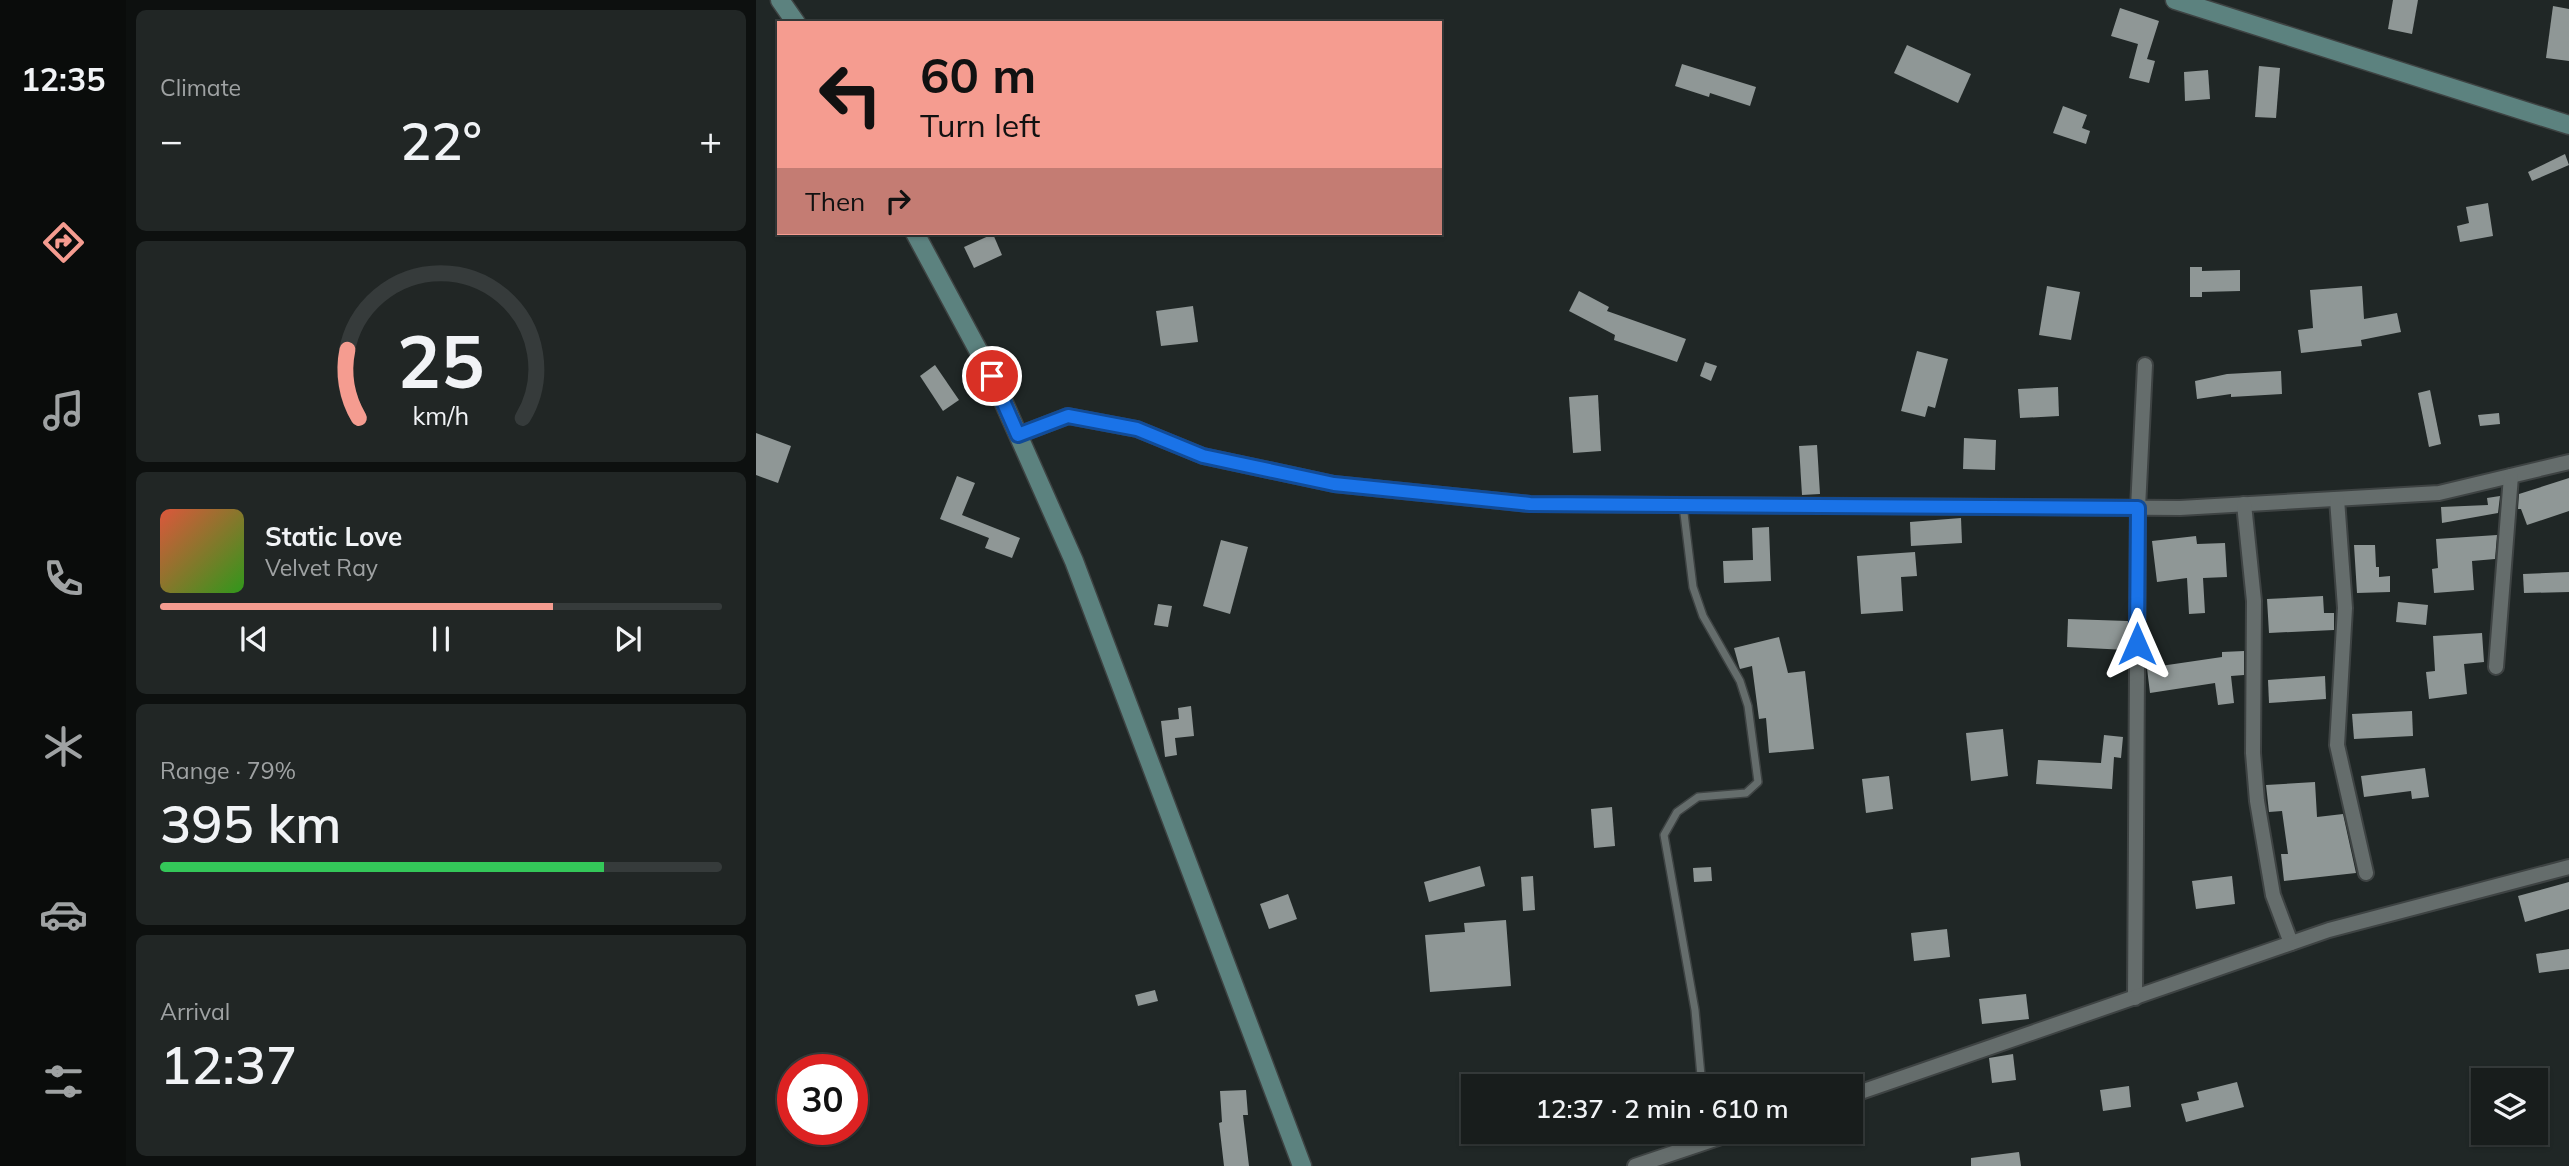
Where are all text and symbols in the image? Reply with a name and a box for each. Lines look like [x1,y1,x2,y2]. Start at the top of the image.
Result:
text: 60 m [920,44,1036,105]
icon: left [805,49,896,140]
text: 12:35 [21,59,105,99]
text: Climate [160,73,241,102]
text: Turn left [920,105,1040,145]
text: 22° [400,108,482,173]
text: − [160,116,183,164]
text: + [699,116,722,164]
icon: right [879,182,917,220]
text: Then [805,185,865,218]
icon: directions [39,218,88,267]
text: 25 [397,315,485,406]
pin [962,346,1022,406]
icon: arrive [973,357,1011,395]
icon: music [39,386,88,435]
text: km/h [413,400,469,431]
text: Static Love [265,520,402,553]
text: Velvet Ray [265,553,378,582]
icon: phone [39,554,88,603]
position arrow [2100,607,2174,681]
icon: previous [235,620,273,658]
icon: pause [422,620,460,658]
icon: next [609,620,647,658]
icon: climate [39,722,88,771]
text: Range · 79% [160,756,296,785]
text: 395 km [160,791,341,856]
icon: car [39,890,88,939]
text: Arrival [160,997,230,1026]
text: 12:37 [160,1032,297,1097]
speed limit sign: 30 [777,1054,868,1145]
icon: filters [39,1057,88,1106]
map controls [2471,1068,2548,1145]
button: layers [2471,1068,2548,1145]
text: 12:37 · 2 min · 610 m [1535,1092,1789,1125]

